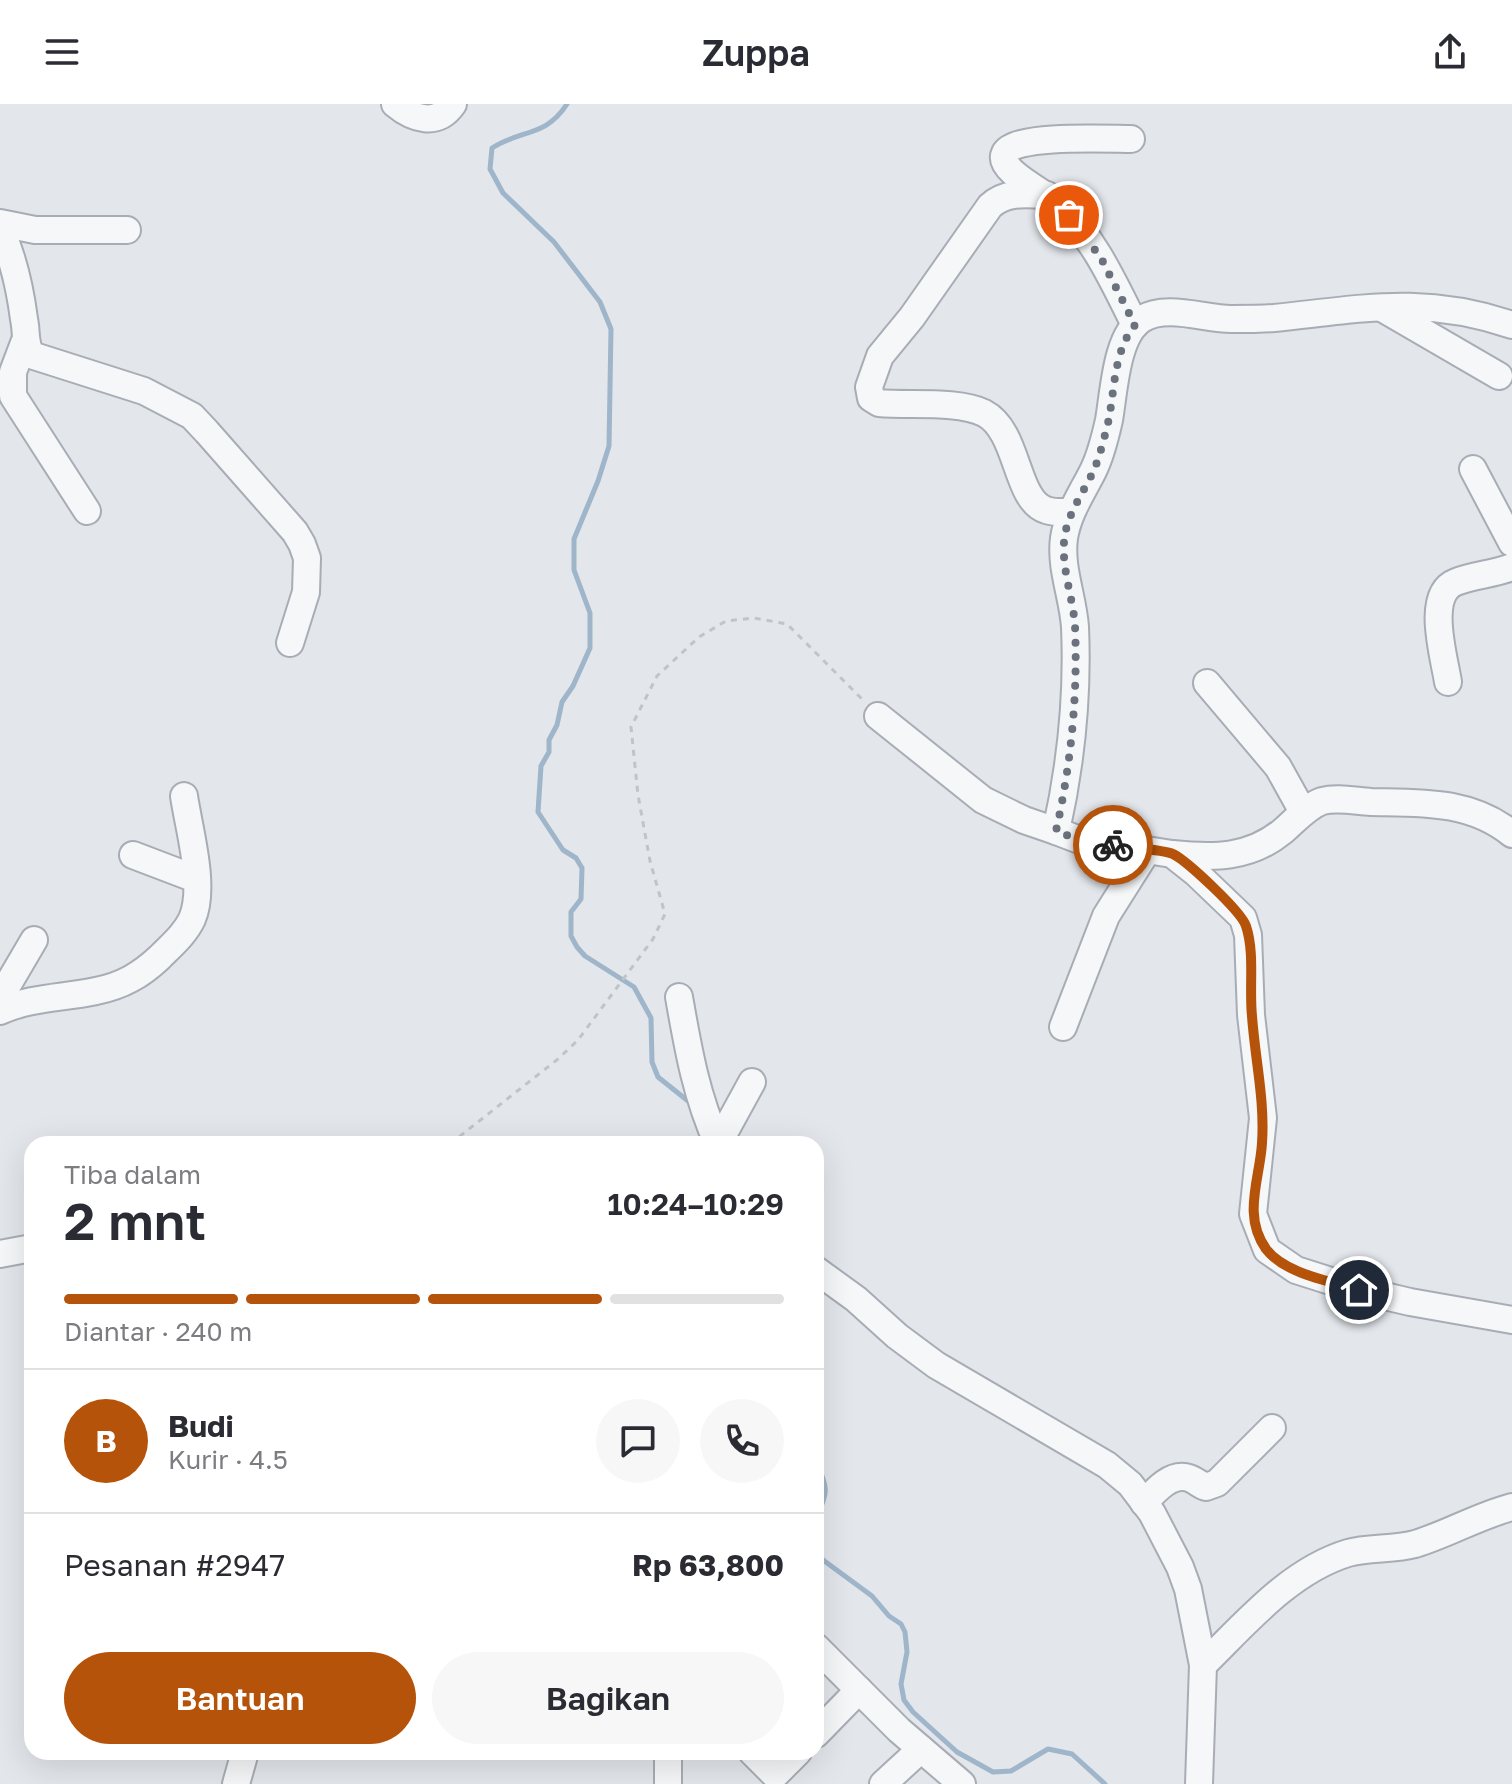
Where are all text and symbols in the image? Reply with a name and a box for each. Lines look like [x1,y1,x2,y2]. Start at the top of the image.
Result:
icon: menu [40,30,84,74]
icon: share [1428,30,1472,74]
text: Zuppa [702,31,810,74]
pin [1035,181,1103,249]
icon: bag [1047,193,1091,237]
courier [1073,805,1153,885]
icon: bike [1091,823,1135,867]
text: Tiba dalam [64,1159,201,1190]
text: 10:24–10:29 [607,1186,784,1222]
text: 2 mnt [64,1189,206,1251]
pin [1325,1256,1393,1324]
icon: home [1337,1268,1381,1312]
text: Diantar · 240 m [64,1316,252,1347]
button: chat [596,1399,680,1483]
button: phone [700,1399,784,1483]
text: Budi [168,1408,234,1444]
text: B [95,1423,117,1459]
text: Kurir · 4.5 [168,1444,288,1475]
text: Pesanan #2947 [64,1547,285,1583]
text: Rp 63,800 [632,1547,784,1583]
button: Bantuan [64,1652,416,1744]
button: Bagikan [432,1652,784,1744]

